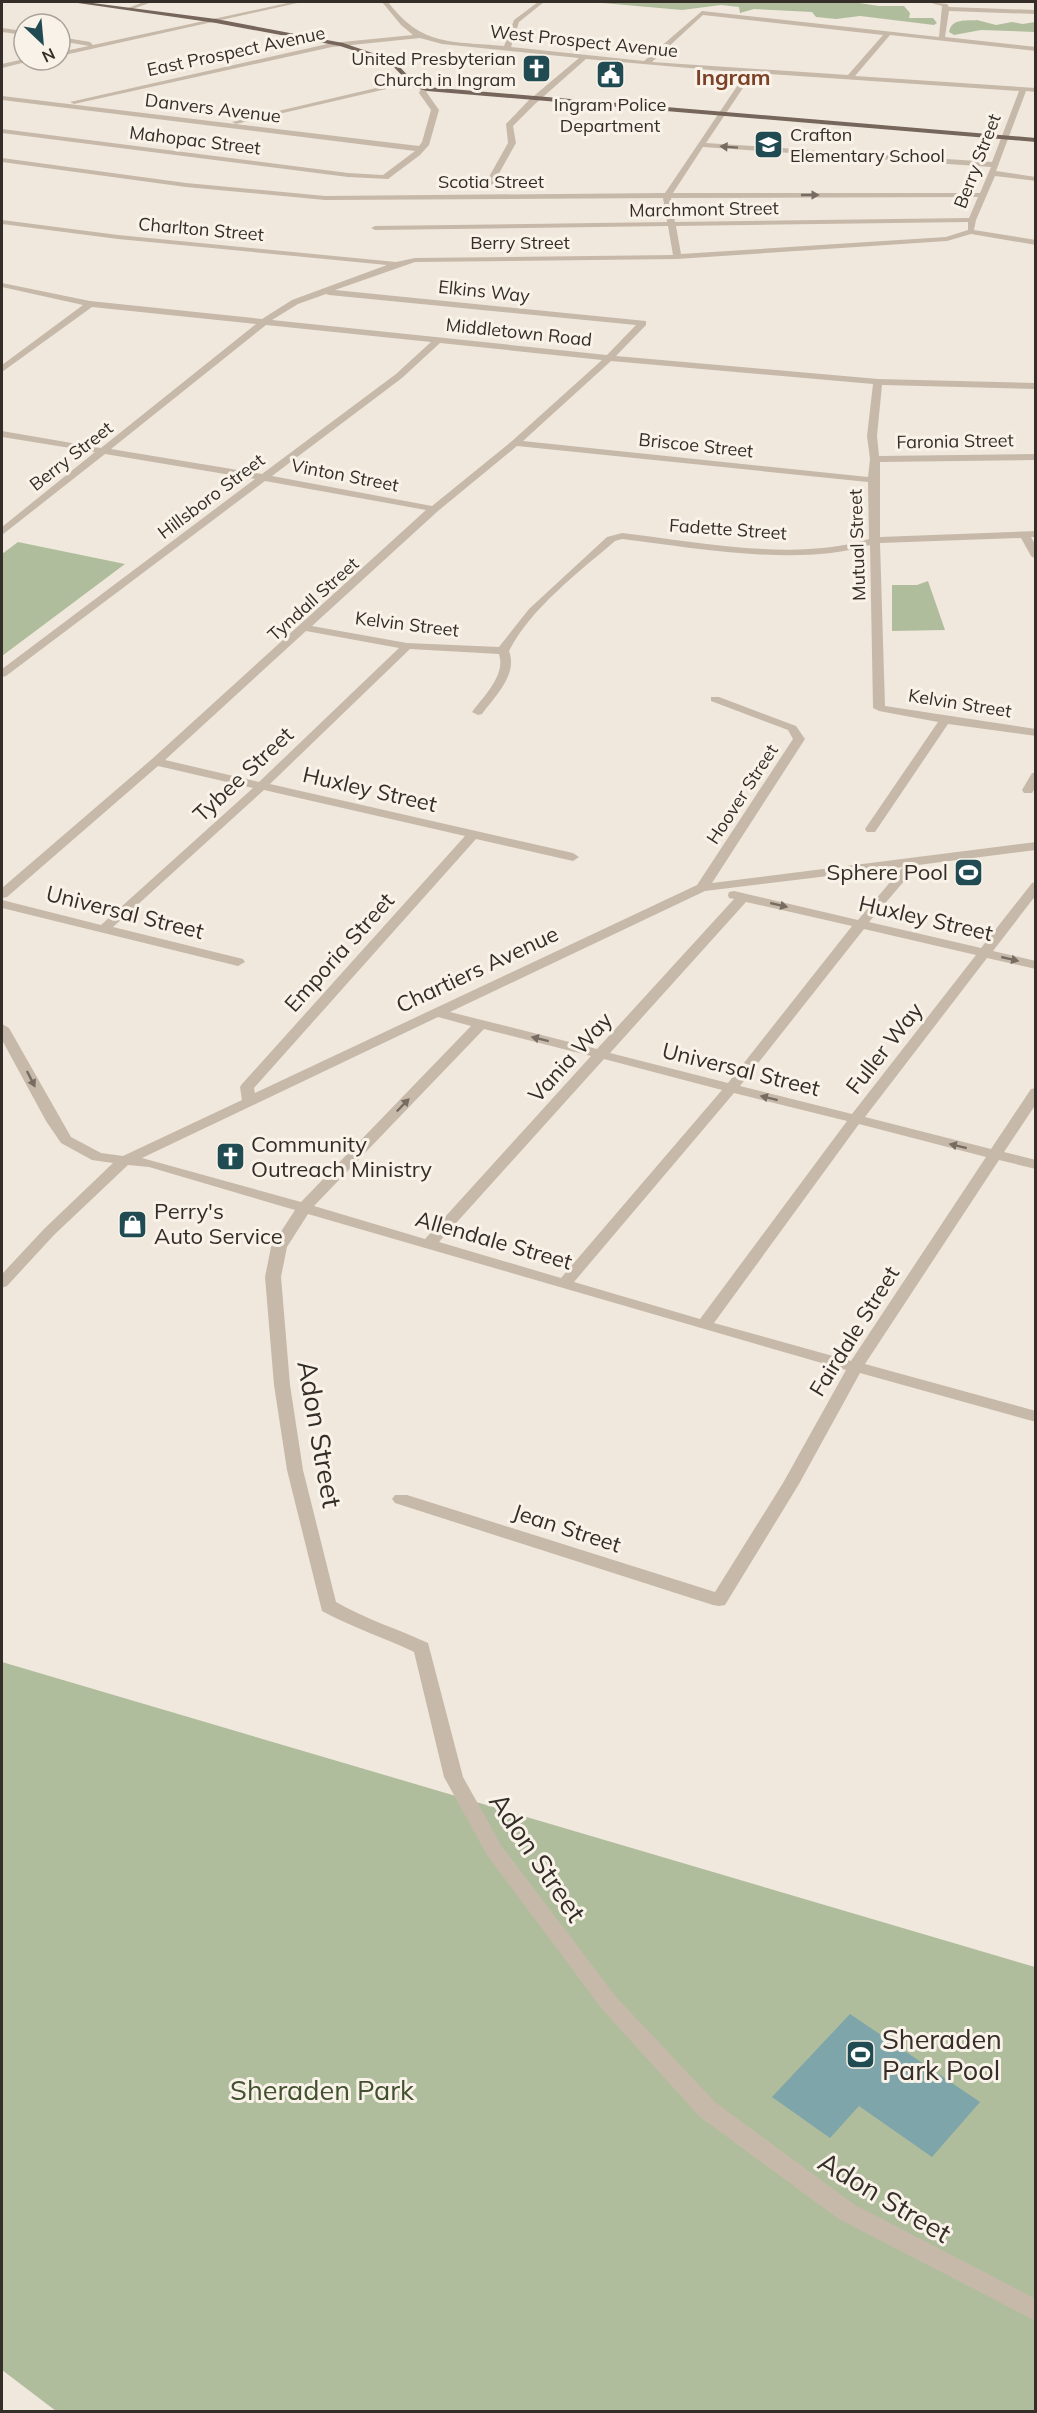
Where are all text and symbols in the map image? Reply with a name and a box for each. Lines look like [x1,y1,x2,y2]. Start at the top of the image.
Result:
north arrow [12,12,72,72]
street label: West Prospect Avenue [489,20,679,62]
street label: East Prospect Avenue [145,21,327,81]
text: N [39,44,58,67]
place label: United Presbyterian Church in Ingram [351,47,516,91]
church icon: United Presbyterian Church in Ingram [521,52,553,84]
public building icon: Ingram Police Department [594,59,626,91]
district label: Ingram [695,63,771,91]
street label: Danvers Avenue [144,88,282,128]
place label: Ingram Police Department [554,93,666,137]
street label: Berry Street [948,110,1006,212]
street label: Mahopac Street [128,121,262,159]
place label: Crafton Elementary School [790,123,945,167]
school or university icon: Crafton Elementary School [753,128,785,160]
one-way arrow [719,142,738,152]
street label: Scotia Street [438,170,544,193]
one-way arrow [800,190,819,200]
street label: Marchmont Street [629,196,779,222]
street label: Charlton Street [137,212,265,246]
street label: Berry Street [470,231,570,254]
street label: Elkins Way [437,275,531,307]
street label: Middletown Road [445,313,593,351]
street label: Berry Street [25,416,117,496]
street label: Briscoe Street [637,428,755,462]
street label: Faronia Street [896,428,1014,454]
street label: Hillsboro Street [153,448,269,544]
street label: Vinton Street [289,453,401,497]
street label: Mutual Street [844,489,870,601]
street label: Fadette Street [668,513,788,545]
street label: Tyndall Street [263,552,363,646]
street label: Kelvin Street [354,606,460,642]
street label: Kelvin Street [907,683,1013,723]
street label: Tybee Street [187,720,299,828]
street label: Hoover Street [701,740,783,848]
street label: Huxley Street [300,760,440,818]
sports icon: Sphere Pool [953,856,985,888]
place label: Sphere Pool [826,858,948,886]
street label: Universal Street [43,879,207,945]
street label: Emporia Street [278,886,400,1017]
street label: Huxley Street [856,889,996,947]
one-way arrow [770,901,789,911]
street label: Chartiers Avenue [391,919,563,1019]
one-way arrow [1001,955,1020,964]
street label: Fuller Way [839,996,929,1100]
street label: Vania Way [522,1006,618,1108]
one-way arrow [531,1034,549,1044]
street label: Universal Street [659,1036,823,1102]
one-way arrow [26,1070,35,1087]
one-way arrow [760,1093,778,1103]
one-way arrow [396,1098,410,1113]
place label: Community Outreach Ministry [251,1130,432,1183]
church icon: Community Outreach Ministry [214,1141,246,1173]
one-way arrow [949,1141,967,1150]
place label: Perry's Auto Service [154,1197,283,1250]
street label: Allendale Street [412,1204,576,1276]
shop icon: Perry's Auto Service [117,1208,149,1240]
street label: Fairdale Street [803,1260,905,1401]
street label: Adon Street [290,1358,350,1510]
street label: Jean Street [509,1497,625,1559]
street label: Adon Street [482,1786,594,1928]
place label: Sheraden Park Pool [882,2022,1002,2087]
sports icon: Sheraden Park Pool [845,2039,877,2071]
park label: Sheraden Park [230,2073,415,2107]
street label: Adon Street [812,2144,958,2250]

